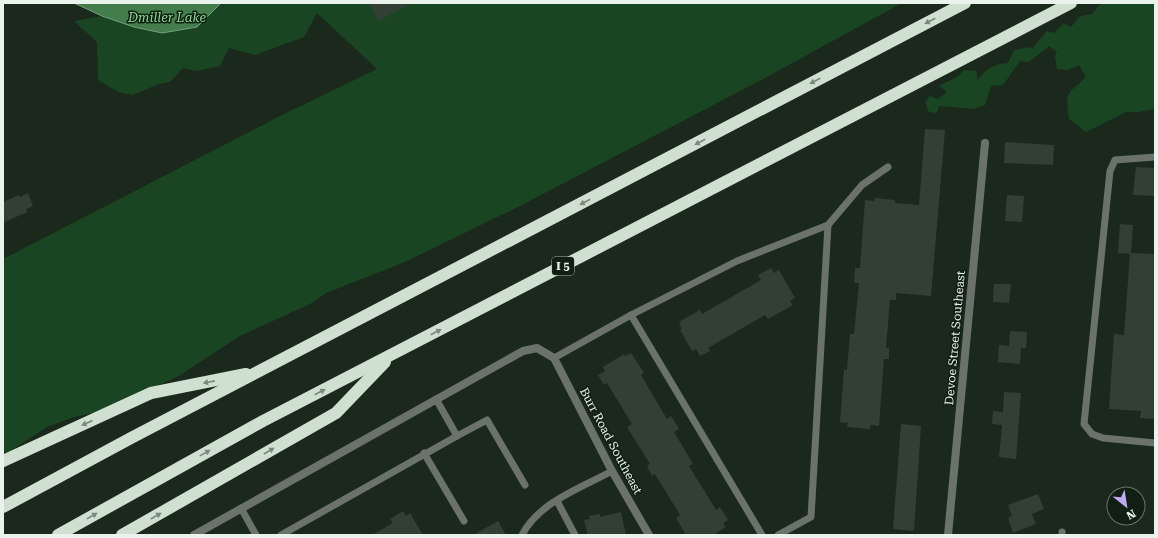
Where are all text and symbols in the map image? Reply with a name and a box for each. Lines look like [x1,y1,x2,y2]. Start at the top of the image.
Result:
water label: Dmiller Lake [127,10,206,25]
one-way arrow [925,18,936,24]
one-way arrow [809,78,821,85]
one-way arrow [694,138,706,145]
one-way arrow [579,199,591,205]
road number: I 5 [552,257,574,275]
street label: Devoe Street Southeast [942,270,968,406]
one-way arrow [430,329,441,335]
one-way arrow [203,379,215,385]
street label: Burr Road Southeast [577,385,645,497]
one-way arrow [314,388,326,395]
one-way arrow [80,420,92,426]
one-way arrow [263,448,275,455]
one-way arrow [199,449,211,456]
north arrow [1106,486,1146,526]
text: N [1123,506,1138,522]
one-way arrow [150,512,162,519]
one-way arrow [86,513,98,519]

